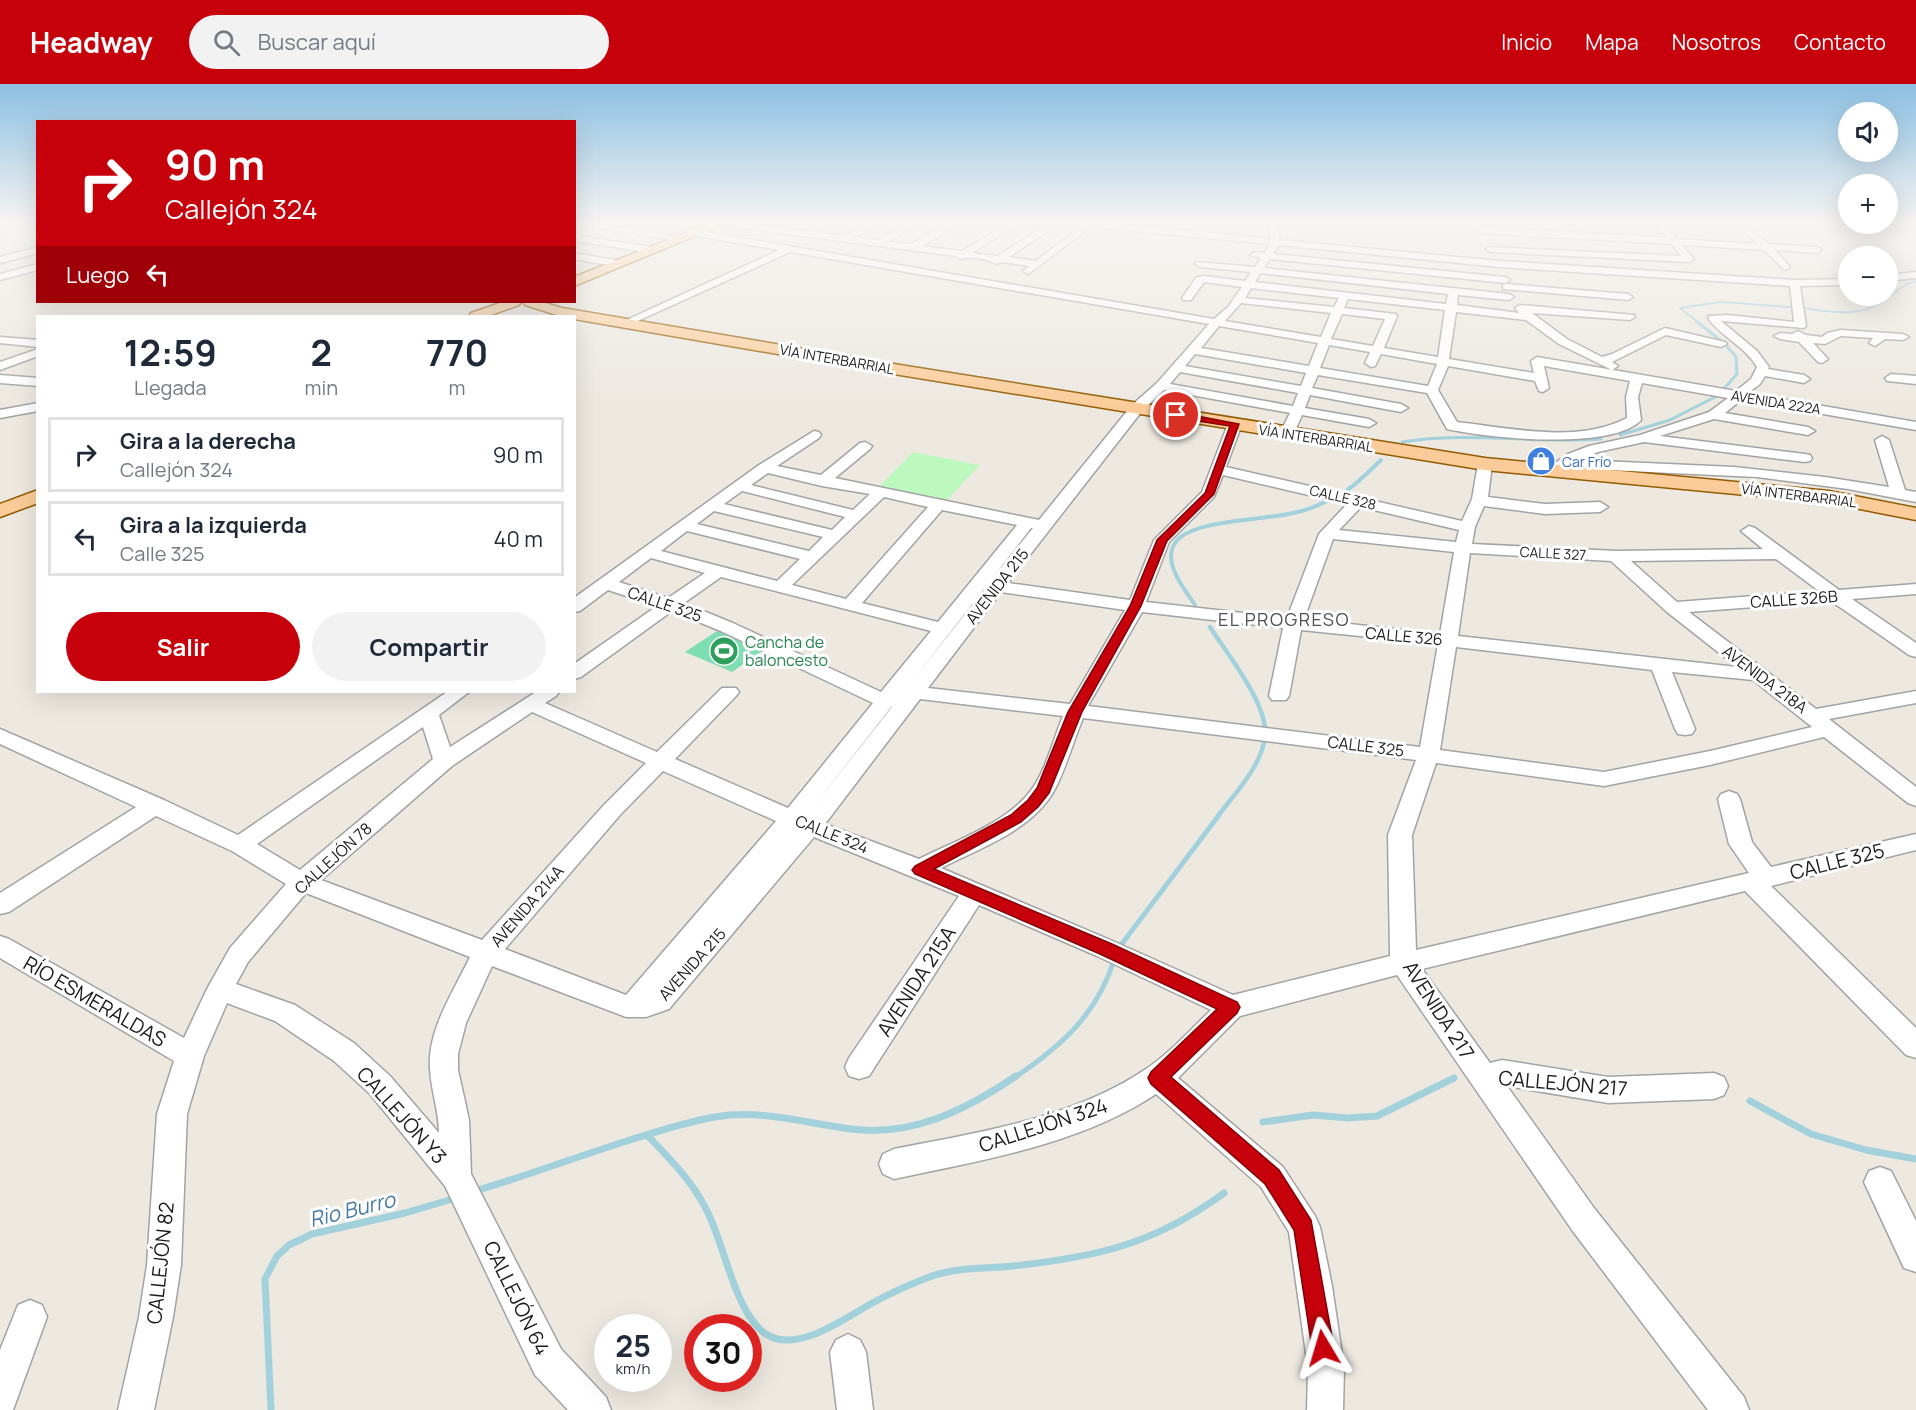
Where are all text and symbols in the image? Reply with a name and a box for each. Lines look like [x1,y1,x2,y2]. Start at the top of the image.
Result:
search box [189,15,609,69]
text: Headway [30,23,153,61]
icon: search [210,26,243,59]
text: Buscar aquí [258,27,376,57]
text: Inicio [1501,28,1552,56]
text: Mapa [1585,28,1639,56]
text: Nosotros [1672,28,1761,56]
text: Contacto [1794,28,1886,56]
map controls [1838,102,1898,306]
button: sound [1838,102,1898,162]
text: 90 m [165,135,265,193]
icon: right [66,144,144,222]
button: + [1838,174,1898,234]
text: Callejón 324 [165,190,318,227]
button: − [1838,246,1898,306]
icon: left [141,258,174,291]
text: Luego [66,260,129,290]
text: 12:59 [124,328,217,377]
text: 2 [311,328,332,377]
text: 770 [426,328,488,377]
street label: VÍA INTERBARRIAL [778,340,896,378]
text: Llegada [134,374,207,401]
text: min [305,374,338,401]
text: m [449,374,466,401]
street label: AVENIDA 222A [1730,386,1822,418]
pin [1150,389,1201,440]
icon: arrive [1159,398,1192,431]
street label: VÍA INTERBARRIAL [1257,420,1375,456]
text: Gira a la derecha [120,426,296,456]
icon: right [69,438,102,471]
text: 90 m [493,440,543,470]
shop icon: Car Frío [1525,445,1557,477]
place label: Car Frío [1562,452,1611,471]
text: Callejón 324 [120,456,233,483]
street label: VÍA INTERBARRIAL [1740,479,1858,511]
street label: CALLE 328 [1308,480,1378,514]
text: Gira a la izquierda [120,510,307,540]
icon: left [69,522,102,555]
text: 40 m [494,524,543,554]
text: Calle 325 [120,540,204,567]
street label: CALLE 327 [1519,542,1587,564]
street label: AVENIDA 215 [960,543,1034,629]
street label: CALLE 325 [625,581,705,627]
street label: CALLE 326B [1750,585,1839,613]
district label: EL PROGRESO [1218,607,1350,631]
button: Salir [66,612,300,681]
button: Compartir [312,612,546,681]
street label: CALLE 326 [1364,622,1444,650]
place label: Cancha de baloncesto [745,631,828,671]
sports icon: Cancha de baloncesto [708,635,740,667]
street label: AVENIDA 218A [1718,640,1812,718]
street label: CALLE 325 [1326,730,1406,762]
street label: CALLE 324 [792,809,872,859]
street label: CALLEJÓN 78 [290,817,376,899]
street label: CALLE 325 [1787,836,1887,886]
street label: AVENIDA 214A [485,861,569,951]
street label: AVENIDA 215A [870,920,962,1041]
street label: AVENIDA 215 [653,923,731,1005]
street label: RÍO ESMERALDAS [19,949,171,1053]
street label: AVENIDA 217 [1397,956,1481,1064]
street label: CALLEJÓN Y3 [351,1061,453,1169]
street label: CALLEJÓN 217 [1498,1064,1628,1102]
street label: CALLEJÓN 324 [975,1092,1111,1158]
water label: Rio Burro [306,1184,399,1233]
street label: CALLEJÓN 82 [140,1201,180,1325]
street label: CALLEJÓN 64 [478,1236,556,1360]
speed limit sign: 30 [684,1314,762,1392]
position arrow [1291,1316,1355,1380]
text: 25 [615,1325,651,1366]
text: km/h [616,1358,650,1379]

